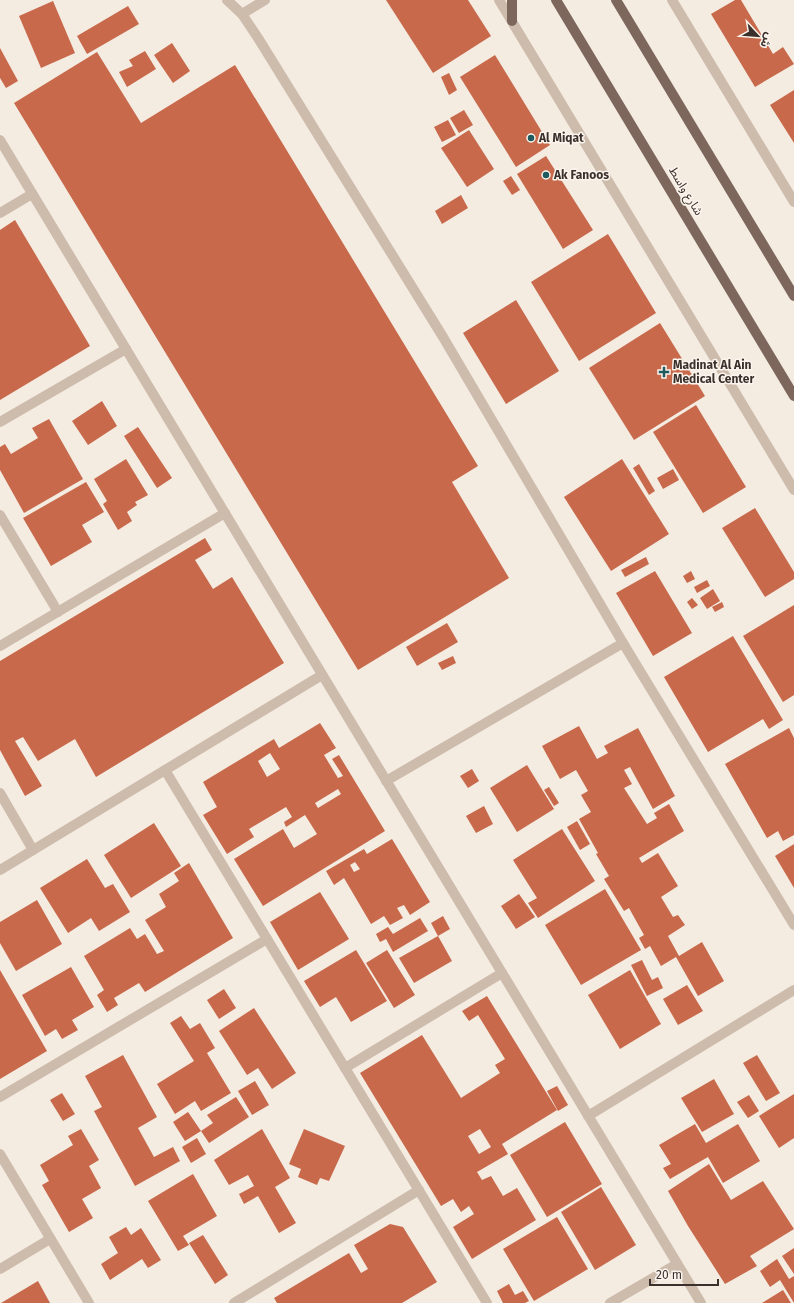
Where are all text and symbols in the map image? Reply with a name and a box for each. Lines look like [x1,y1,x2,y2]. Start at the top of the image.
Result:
north arrow [738,16,778,56]
text: ش [757,31,776,50]
place label: Al Miqat [538,131,584,145]
marker: Al Miqat [526,133,536,143]
street label: شارع واسط [664,164,706,219]
place label: Ak Fanoos [553,168,609,182]
marker: Ak Fanoos [541,170,551,180]
place label: Madinat Al Ain Medical Center [673,358,754,386]
marker: Madinat Al Ain Medical Center [658,366,670,378]
scale bar [650,1261,718,1287]
text: 20 m [656,1268,682,1282]

